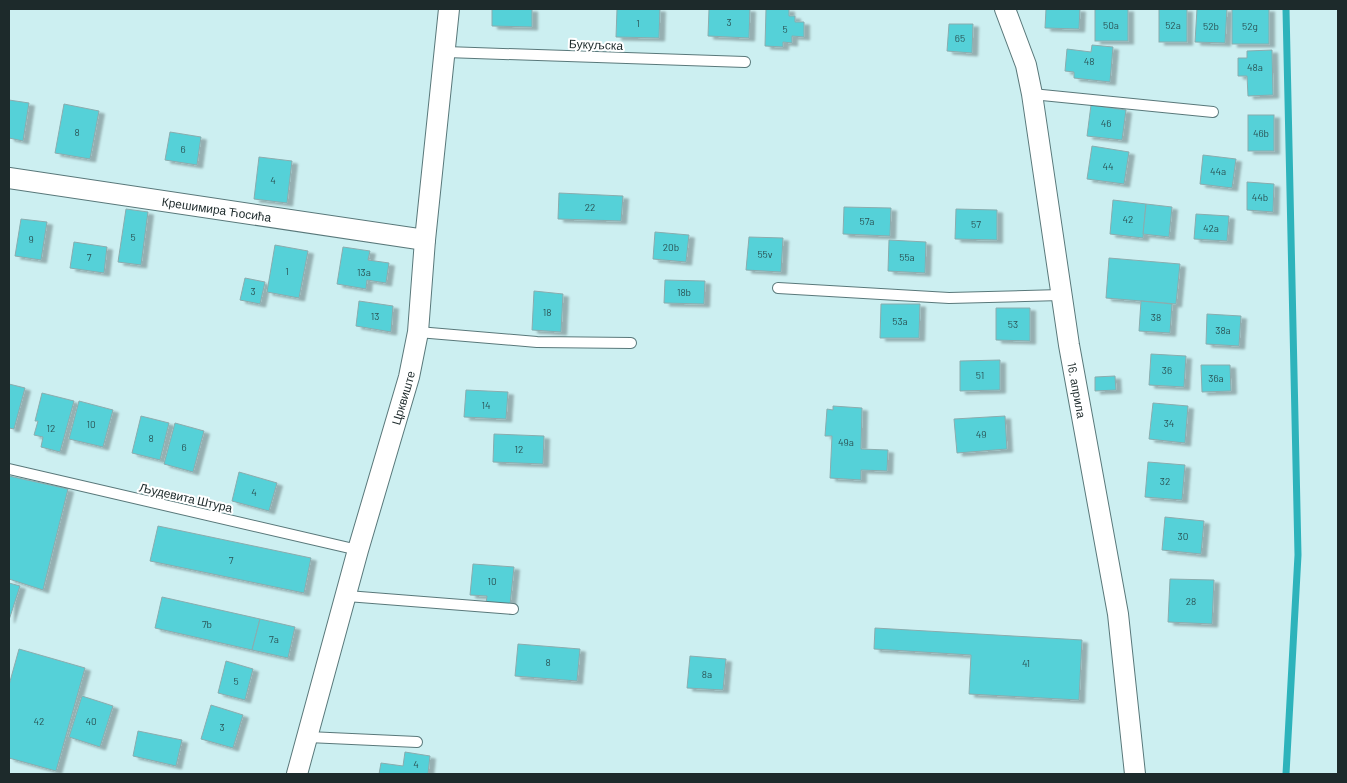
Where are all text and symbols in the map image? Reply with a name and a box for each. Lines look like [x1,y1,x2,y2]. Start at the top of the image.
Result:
house number: 3 [726,16,732,28]
house number: 1 [636,17,640,29]
house number: 50a [1103,19,1119,31]
house number: 52a [1165,19,1181,31]
house number: 52b [1203,20,1219,32]
house number: 52g [1242,20,1258,32]
house number: 5 [782,23,788,35]
house number: 65 [955,32,965,44]
street label: Букуљска [569,36,624,53]
house number: 48 [1084,55,1094,67]
house number: 48a [1247,61,1263,73]
house number: 46 [1101,117,1111,129]
house number: 8 [74,126,80,138]
house number: 46b [1253,127,1269,139]
house number: 6 [180,143,186,155]
house number: 44 [1102,160,1114,172]
house number: 44a [1210,165,1226,177]
house number: 4 [270,174,276,186]
house number: 44b [1252,191,1268,203]
street label: Крешимира Ћосића [161,194,273,224]
house number: 22 [585,201,595,213]
house number: 42 [1123,213,1133,225]
house number: 57a [860,215,874,227]
house number: 57 [971,218,981,230]
house number: 42a [1203,222,1219,234]
house number: 5 [130,231,136,243]
house number: 9 [28,233,34,245]
house number: 20b [663,241,679,253]
house number: 55v [757,248,773,260]
house number: 7 [87,251,92,263]
house number: 55a [899,251,915,263]
house number: 1 [285,265,289,277]
house number: 13a [357,266,371,278]
house number: 3 [250,285,256,297]
house number: 18b [677,286,691,298]
house number: 18 [543,306,551,318]
house number: 13 [371,310,379,322]
house number: 38 [1151,311,1161,323]
house number: 53a [892,315,908,327]
house number: 53 [1008,318,1018,330]
house number: 38a [1215,324,1231,336]
street label: 16. априла [1065,361,1089,419]
house number: 36 [1162,364,1172,376]
street label: Црквиште [388,369,417,427]
house number: 51 [976,369,984,381]
house number: 36a [1208,372,1224,384]
house number: 14 [481,399,491,411]
house number: 34 [1164,417,1174,429]
house number: 10 [86,418,96,430]
house number: 12 [47,422,55,434]
house number: 49 [976,428,986,440]
house number: 8 [148,432,154,444]
house number: 49a [838,436,854,448]
house number: 6 [181,441,187,453]
house number: 12 [515,443,523,455]
house number: 32 [1160,475,1170,487]
street label: Људевита Штура [138,479,234,516]
house number: 4 [251,486,257,498]
house number: 30 [1178,530,1188,542]
house number: 7 [229,554,234,566]
house number: 10 [487,575,497,587]
house number: 28 [1186,595,1196,607]
house number: 7b [202,618,212,630]
house number: 7a [269,633,279,645]
house number: 8 [545,656,551,668]
house number: 41 [1022,657,1030,669]
house number: 8a [702,668,712,680]
house number: 5 [233,675,239,687]
house number: 42 [34,715,44,727]
house number: 40 [85,715,97,727]
house number: 3 [219,721,225,733]
house number: 4 [413,758,419,770]

